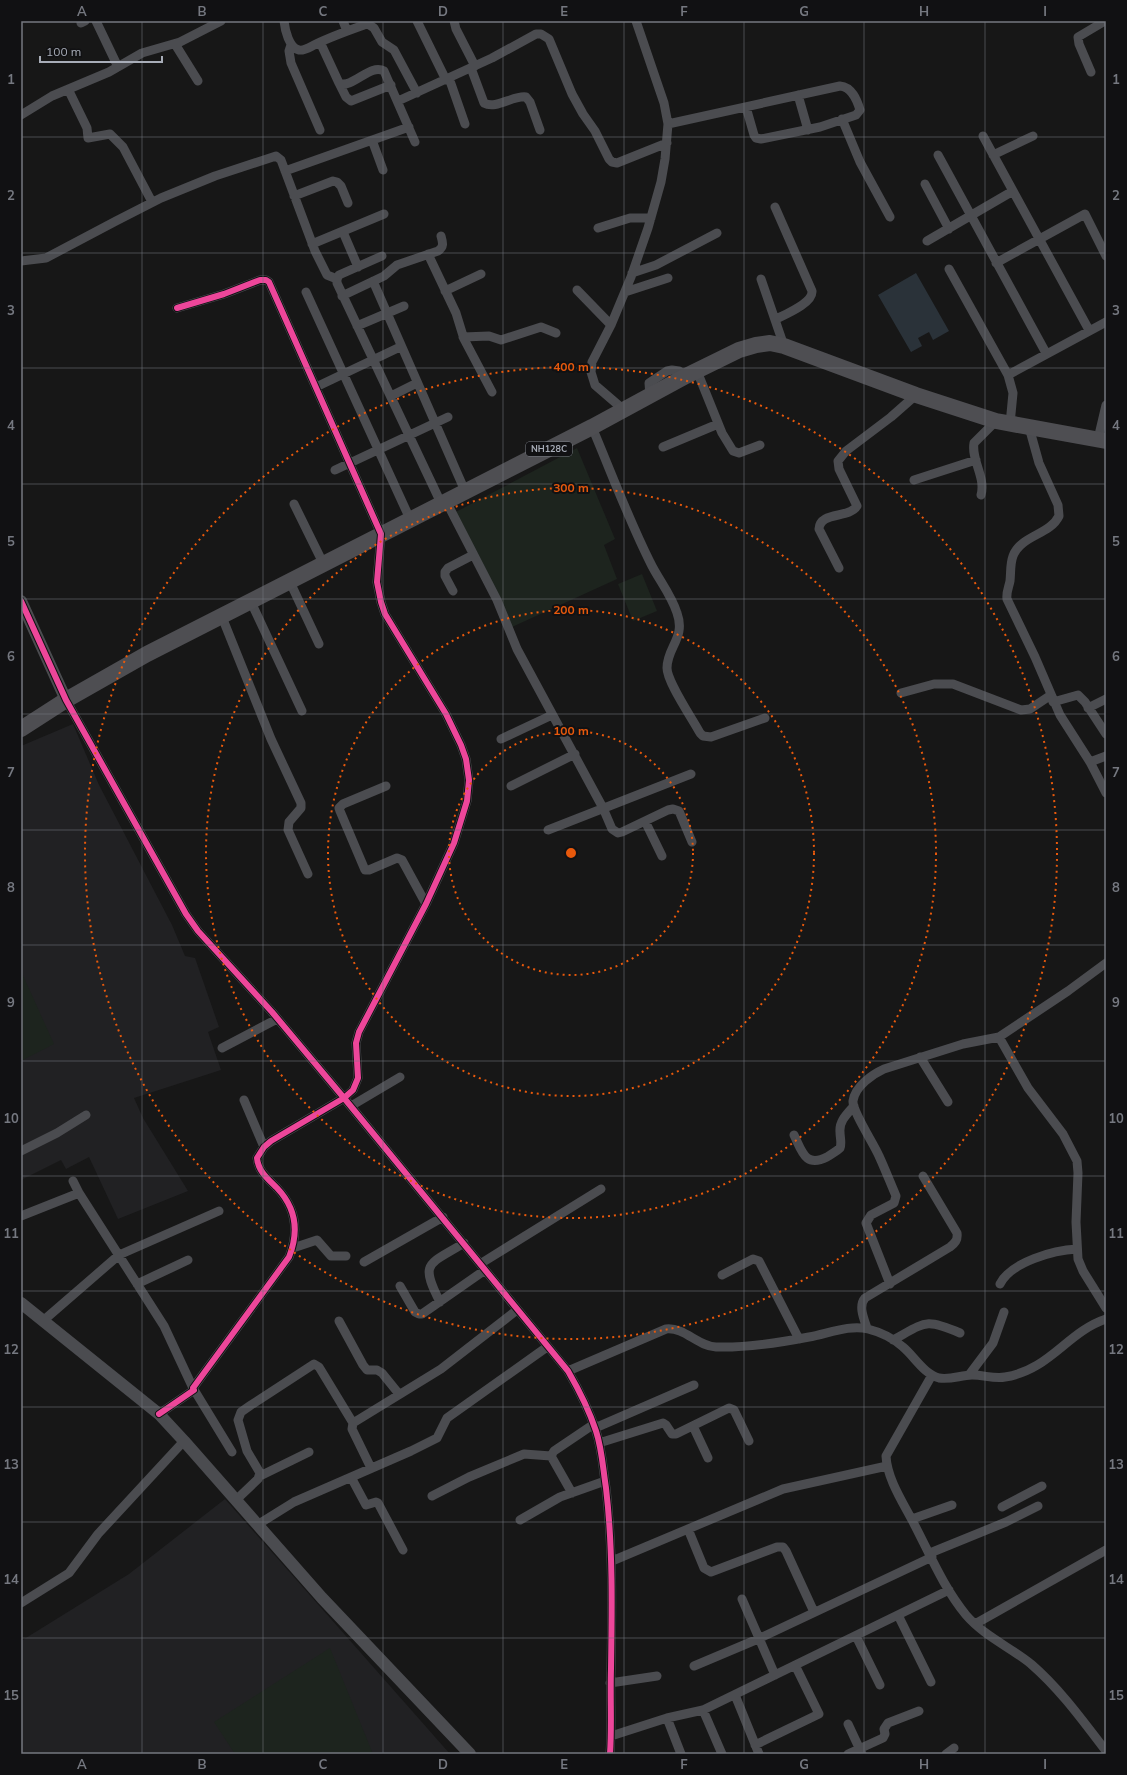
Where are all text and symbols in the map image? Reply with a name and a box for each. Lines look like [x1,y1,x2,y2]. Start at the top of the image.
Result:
text: A [77,3,87,19]
text: B [198,3,207,19]
text: C [319,3,328,19]
text: D [438,3,448,19]
text: E [560,3,568,19]
text: F [680,3,688,19]
text: G [799,3,809,19]
text: H [919,3,929,19]
text: I [1043,3,1047,19]
scale bar [40,38,162,64]
text: 100 m [46,44,81,59]
text: 1 [7,71,15,87]
text: 1 [1112,71,1120,87]
text: 2 [7,187,15,203]
text: 2 [1112,187,1120,203]
text: 3 [7,302,15,318]
text: 3 [1112,302,1120,318]
text: 400 m [553,359,589,374]
text: 4 [7,417,15,433]
text: 4 [1112,417,1120,433]
road number: NH128C [526,442,572,456]
text: 300 m [553,480,589,495]
text: 5 [7,533,15,549]
text: 5 [1112,533,1120,549]
text: 200 m [553,602,589,617]
text: 6 [7,648,15,664]
text: 6 [1112,648,1120,664]
text: 100 m [553,723,589,738]
text: 7 [7,764,15,780]
text: 7 [1112,764,1120,780]
centre of rings [564,846,578,860]
text: 8 [7,879,15,895]
text: 8 [1112,879,1120,895]
text: 9 [7,994,15,1010]
text: 9 [1112,994,1120,1010]
text: 10 [3,1110,19,1126]
text: 10 [1108,1110,1124,1126]
text: 11 [3,1225,19,1241]
text: 11 [1108,1225,1124,1241]
text: 12 [3,1341,19,1357]
text: 12 [1108,1341,1124,1357]
text: 13 [3,1456,19,1472]
text: 13 [1108,1456,1124,1472]
text: 14 [3,1571,19,1587]
text: 14 [1108,1571,1124,1587]
text: 15 [3,1687,19,1703]
text: 15 [1108,1687,1124,1703]
text: A [77,1756,87,1772]
text: B [198,1756,207,1772]
text: C [319,1756,328,1772]
text: D [438,1756,448,1772]
text: E [560,1756,568,1772]
text: F [680,1756,688,1772]
text: G [799,1756,809,1772]
text: H [919,1756,929,1772]
text: I [1043,1756,1047,1772]

